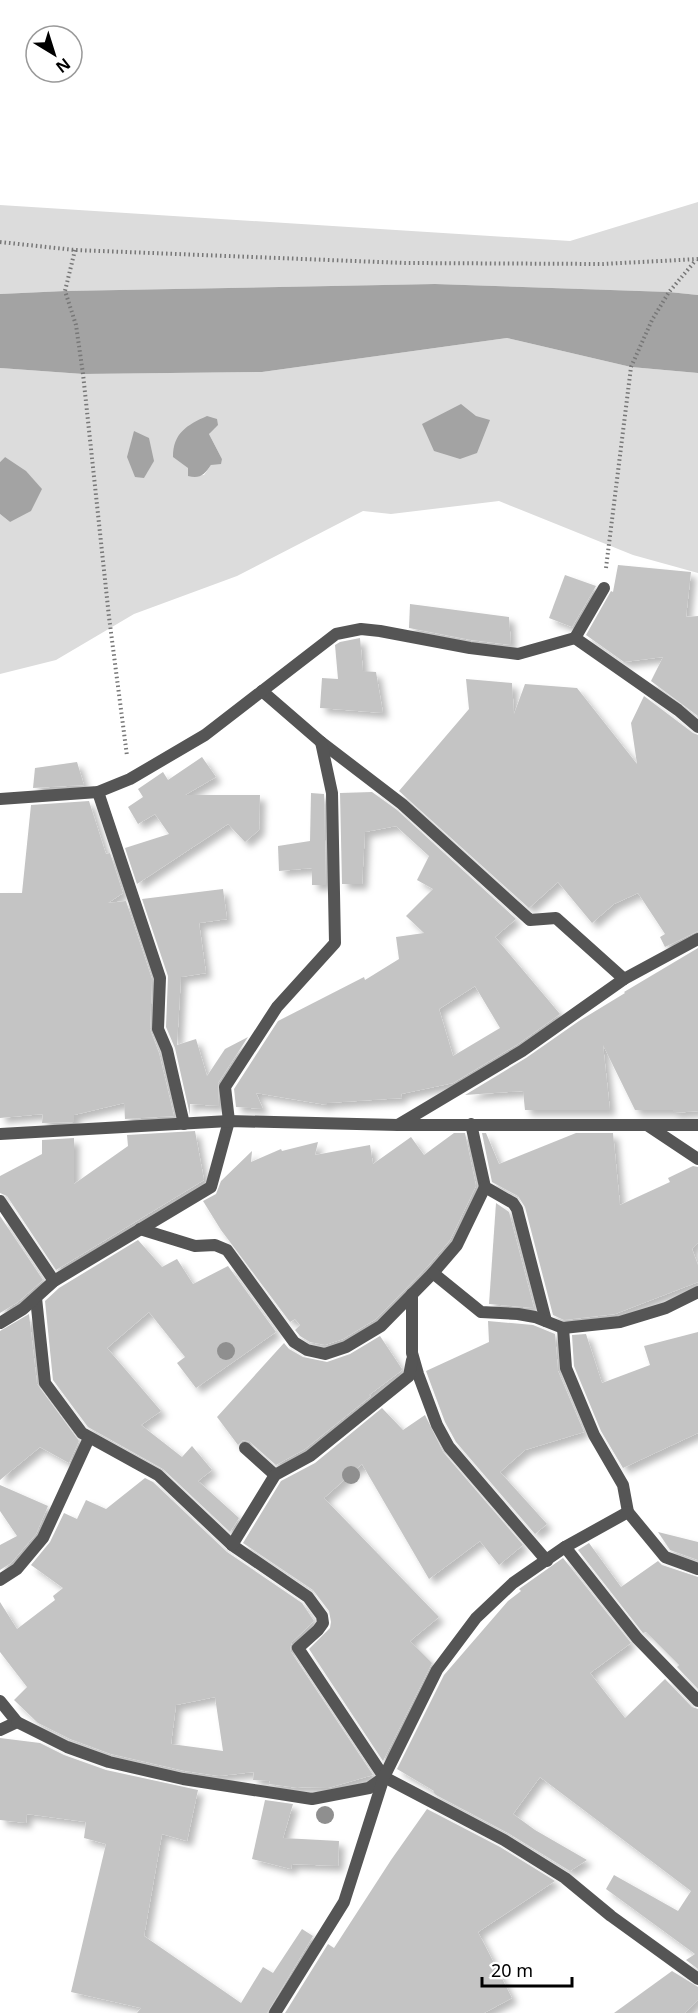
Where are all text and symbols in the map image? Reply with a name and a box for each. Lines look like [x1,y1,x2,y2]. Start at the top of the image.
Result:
north arrow [24,24,84,84]
text: N [51,53,75,78]
scale bar [482,1950,572,1988]
text: 20 m [491,1958,533,1982]

